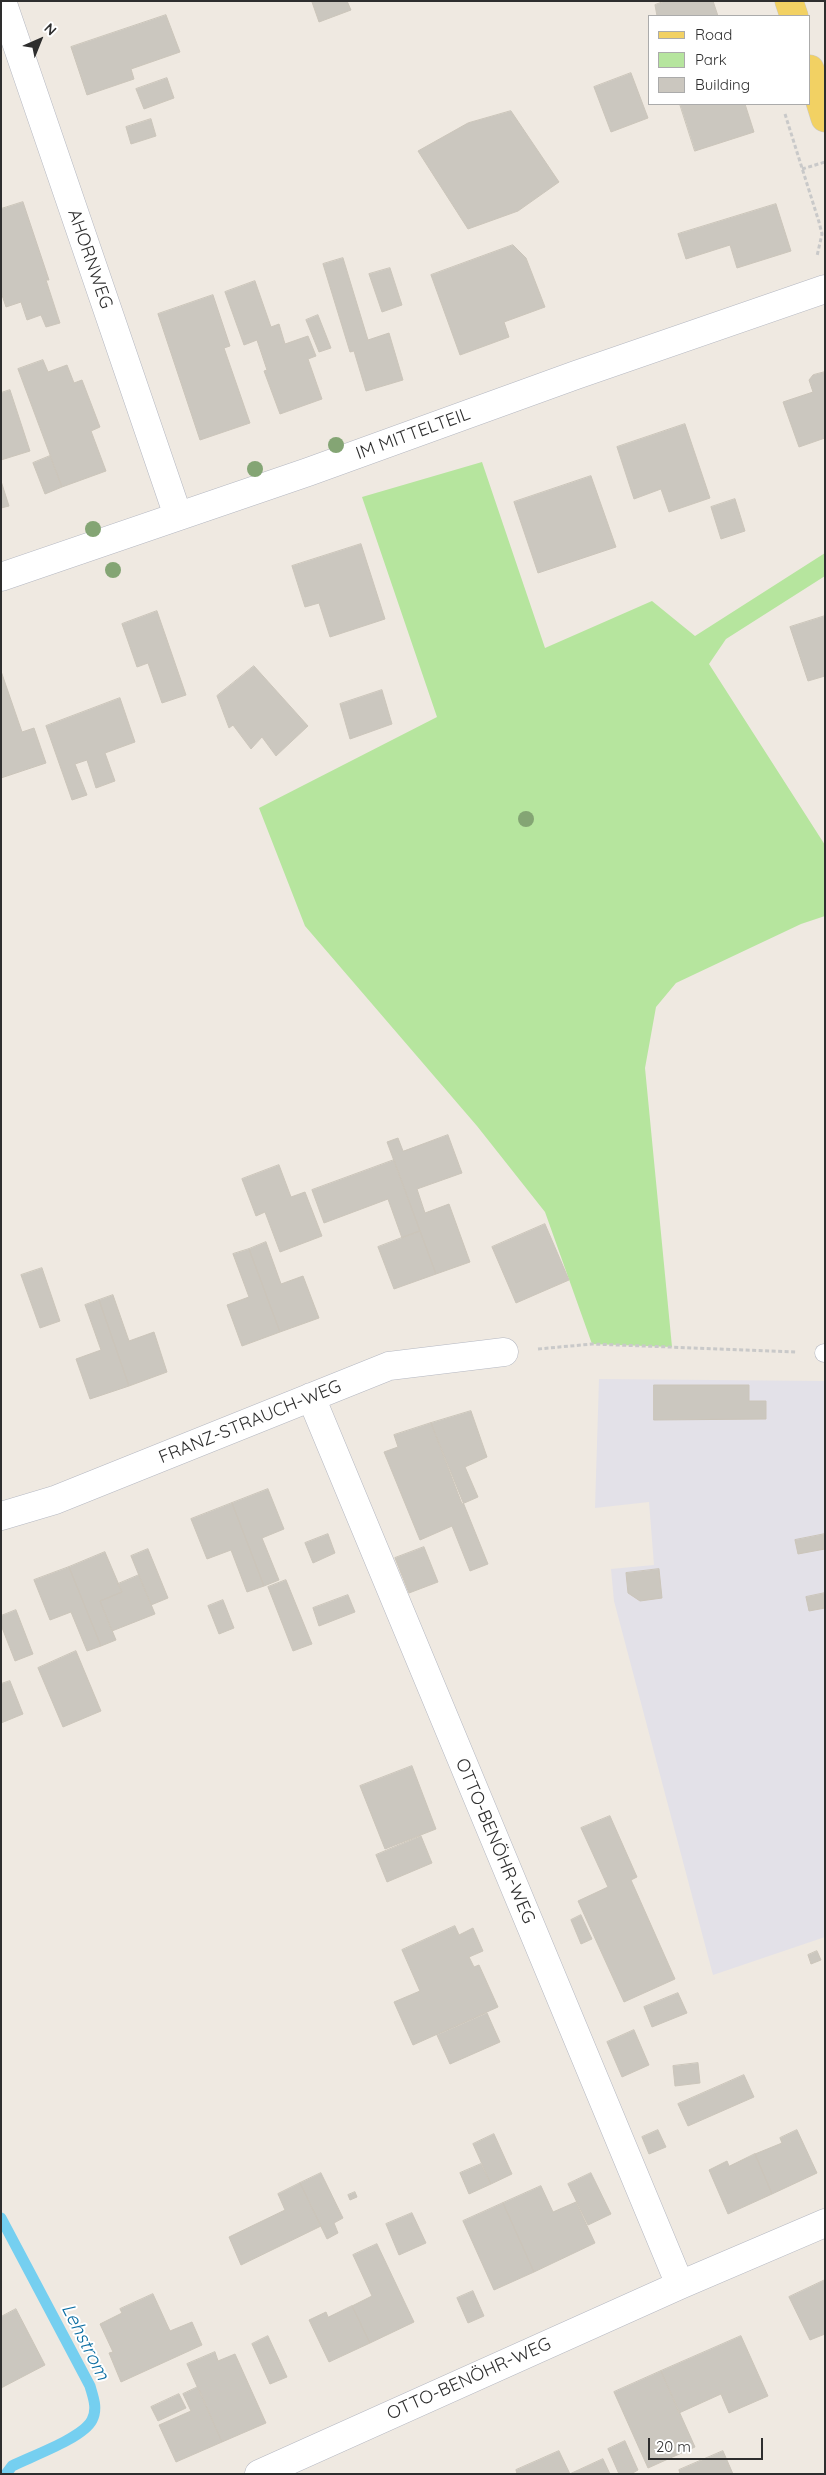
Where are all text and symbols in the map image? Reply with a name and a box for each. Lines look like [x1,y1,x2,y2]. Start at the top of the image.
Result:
north arrow [15,15,65,65]
legend [648,15,811,105]
text: N [40,19,60,39]
text: Road [695,25,732,44]
text: Park [695,50,727,69]
text: Building [695,75,750,94]
street label: AHORNWEG [63,206,117,312]
street label: IM MITTELTEIL [353,403,473,465]
street label: FRANZ-STRAUCH-WEG [156,1375,344,1469]
street label: OTTO-BENÖHR-WEG [450,1755,540,1927]
water label: Lehstrom [56,2300,114,2384]
street label: OTTO-BENÖHR-WEG [384,2333,554,2425]
scale bar [651,2428,766,2460]
text: 20 m [656,2437,691,2456]

